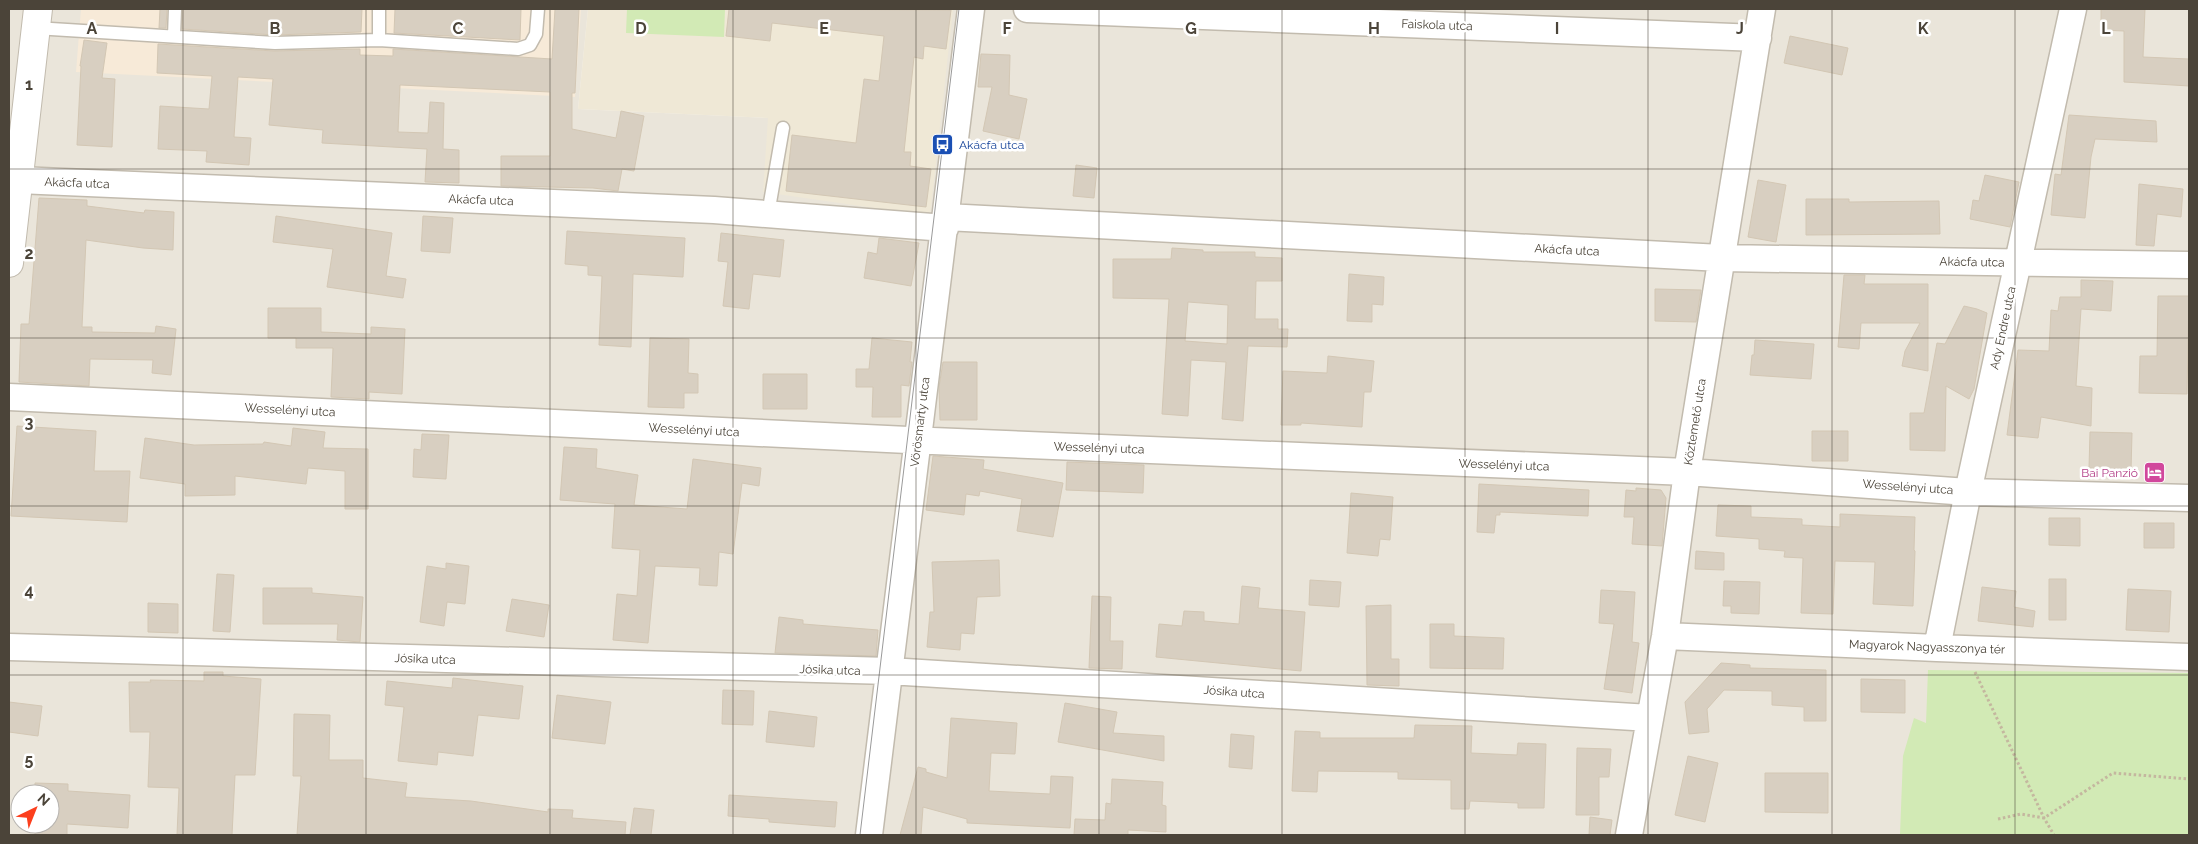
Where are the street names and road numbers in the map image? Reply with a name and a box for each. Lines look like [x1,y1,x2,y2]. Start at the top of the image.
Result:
street label: Faiskola utca [1401,17,1473,33]
street label: Akácfa utca [44,175,110,191]
street label: Akácfa utca [448,192,514,208]
street label: Akácfa utca [1534,241,1600,259]
street label: Akácfa utca [1939,254,2005,270]
street label: Ady Endre utca [1987,285,2019,371]
street label: Vörösmarty utca [908,376,932,468]
street label: Köztemető utca [1681,378,1709,466]
street label: Wesselényi utca [244,401,336,419]
street label: Wesselényi utca [648,421,740,439]
street label: Wesselényi utca [1053,439,1145,457]
street label: Wesselényi utca [1458,456,1550,474]
street label: Wesselényi utca [1862,477,1954,497]
street label: Magyarok Nagyasszonya tér [1849,637,2006,657]
street label: Jósika utca [394,651,456,667]
street label: Jósika utca [799,662,861,678]
street label: Jósika utca [1203,683,1265,701]

